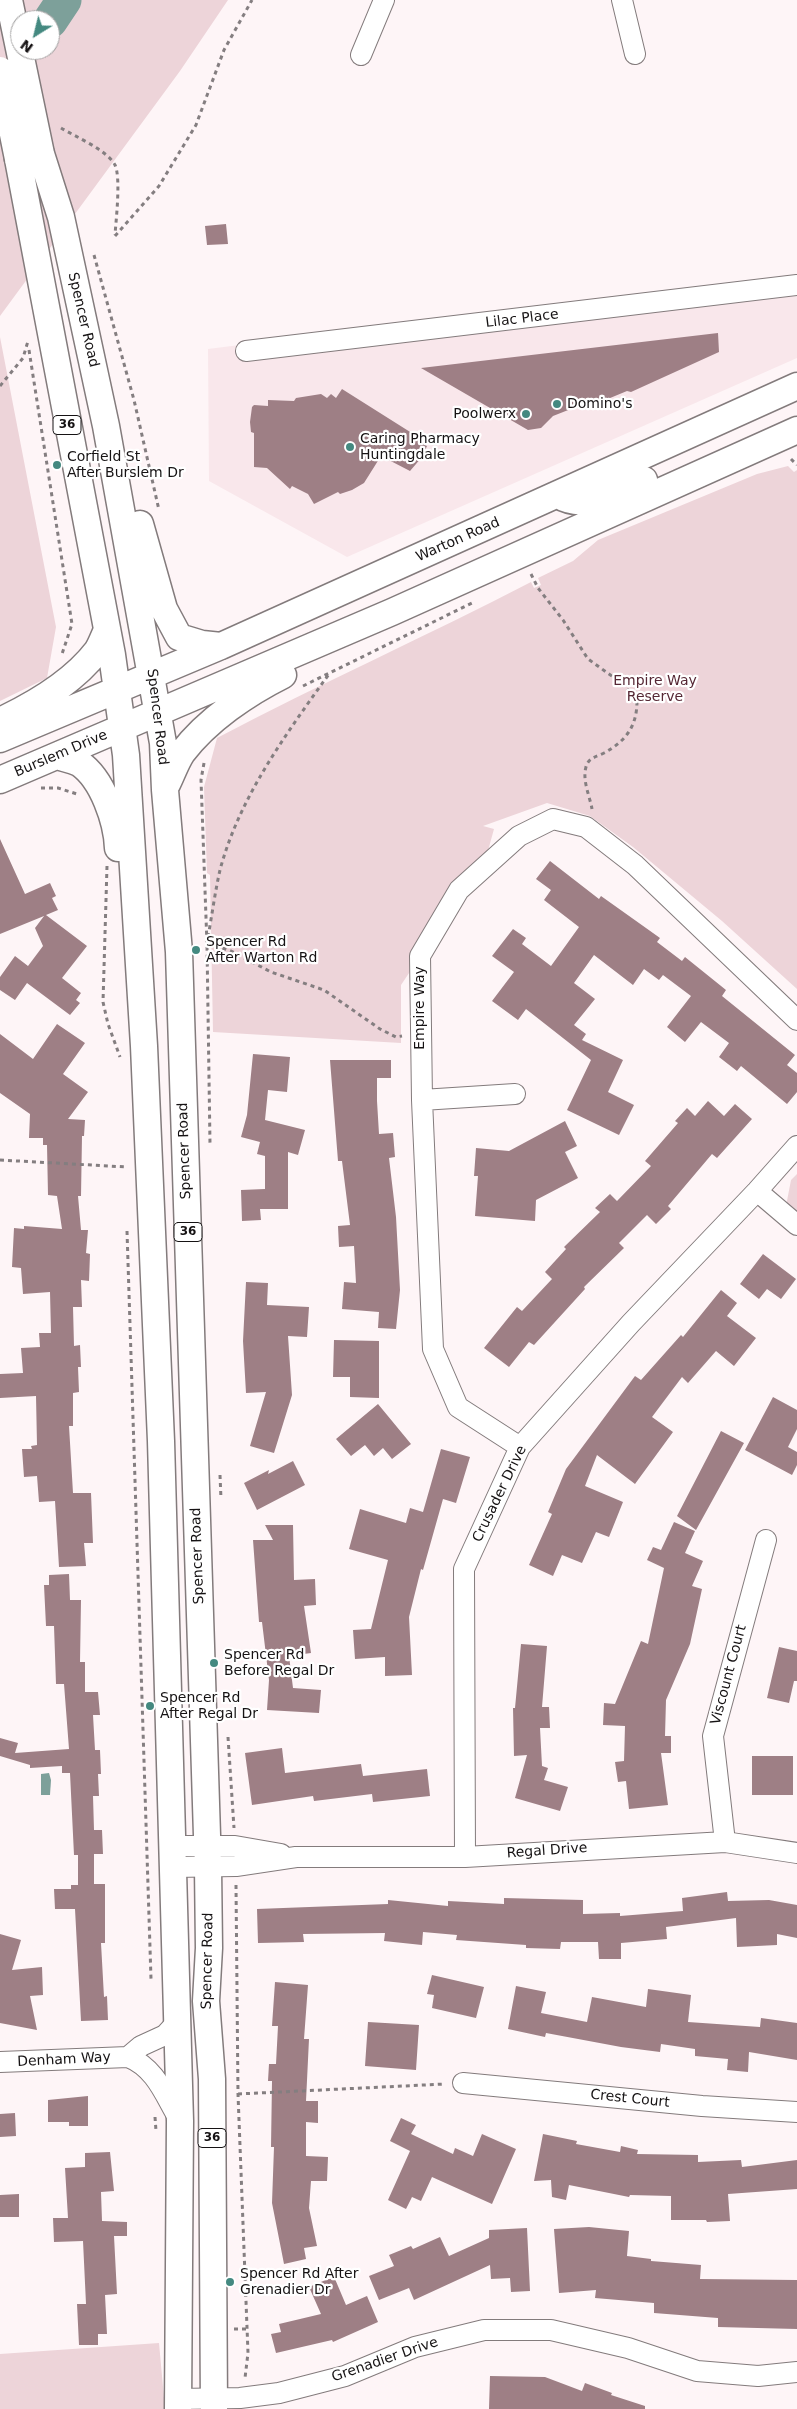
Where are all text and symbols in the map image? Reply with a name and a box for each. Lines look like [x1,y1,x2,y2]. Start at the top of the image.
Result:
north arrow [10,10,60,60]
text: N [17,36,36,56]
street label: Spencer Road [64,271,102,369]
street label: Lilac Place [484,306,560,332]
place label: Domino's [567,396,632,412]
marker: Domino's [551,398,563,410]
place label: Poolwerx [453,406,516,422]
marker: Poolwerx [520,408,532,420]
road number: 36 [53,416,81,434]
place label: Caring Pharmacy Huntingdale [360,431,480,464]
marker: Caring Pharmacy Huntingdale [344,441,356,453]
place label: Corfield St After Burslem Dr [67,449,184,482]
marker: Corfield St After Burslem Dr [51,459,63,471]
street label: Warton Road [414,514,502,566]
street label: Spencer Road [143,668,171,766]
park label: Empire Way Reserve [613,673,697,706]
street label: Burslem Drive [12,727,110,781]
place label: Spencer Rd After Warton Rd [206,934,317,966]
marker: Spencer Rd After Warton Rd [190,944,202,956]
street label: Empire Way [412,966,428,1050]
street label: Spencer Road [175,1102,195,1200]
road number: 36 [174,1222,202,1242]
street label: Crusader Drive [469,1443,531,1545]
street label: Spencer Road [188,1507,208,1605]
street label: Viscount Court [708,1623,750,1727]
place label: Spencer Rd Before Regal Dr [224,1647,334,1680]
marker: Spencer Rd Before Regal Dr [208,1657,220,1669]
place label: Spencer Rd After Regal Dr [160,1690,258,1722]
marker: Spencer Rd After Regal Dr [144,1700,156,1712]
street label: Regal Drive [506,1840,588,1862]
street label: Spencer Road [199,1912,217,2010]
street label: Denham Way [17,2049,111,2071]
street label: Crest Court [590,2086,670,2112]
road number: 36 [198,2128,226,2148]
place label: Spencer Rd After Grenadier Dr [240,2266,358,2298]
marker: Spencer Rd After Grenadier Dr [224,2276,236,2288]
street label: Grenadier Drive [330,2334,440,2386]

